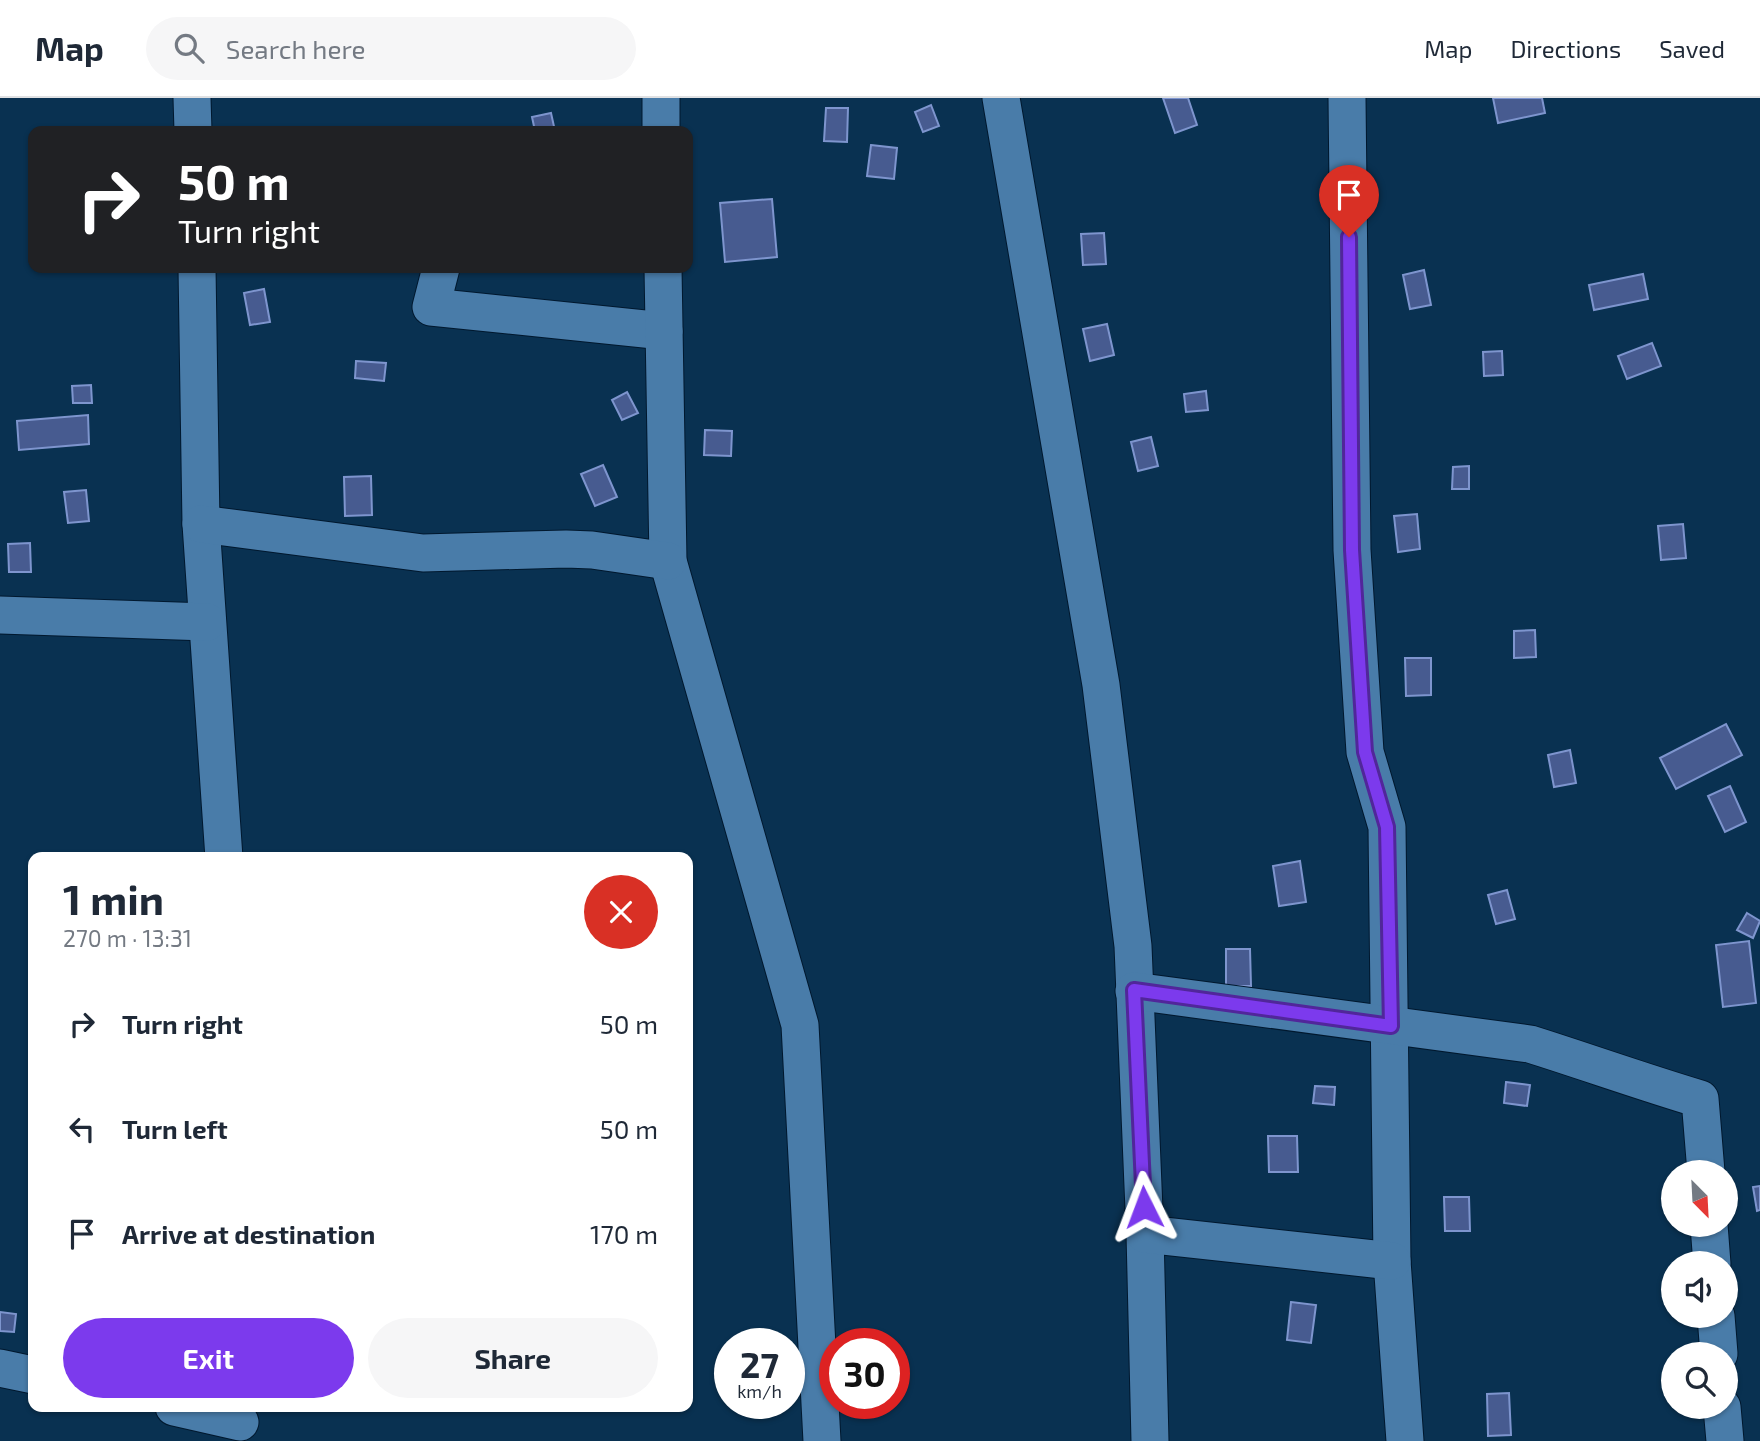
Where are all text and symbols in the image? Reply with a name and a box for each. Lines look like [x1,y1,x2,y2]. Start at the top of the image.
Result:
search box [146,17,636,80]
text: Map [35,28,104,68]
icon: search [170,29,208,67]
text: Search here [226,33,365,64]
text: Map [1424,34,1472,63]
text: Directions [1510,34,1621,63]
text: Saved [1659,34,1725,63]
text: 50 m [178,151,290,210]
icon: right [63,154,154,245]
pin [1319,165,1379,237]
icon: arrive [1330,176,1368,214]
text: Turn right [178,211,320,249]
text: 1 min [63,873,164,923]
button: close [584,875,658,949]
text: 270 m · 13:31 [63,924,192,952]
icon: right [63,1005,101,1043]
text: Turn right [122,1008,243,1039]
text: 50 m [600,1008,658,1039]
icon: left [63,1110,101,1148]
text: Turn left [122,1113,228,1144]
text: 50 m [600,1113,658,1144]
north arrow [1661,1160,1738,1237]
map controls [1661,1160,1738,1419]
position arrow [1107,1170,1181,1244]
icon: arrive [63,1215,101,1253]
text: Arrive at destination [122,1218,375,1249]
text: 170 m [590,1218,658,1249]
button: sound [1661,1251,1738,1328]
button: Exit [63,1318,354,1398]
button: Share [368,1318,658,1398]
speed limit sign: 30 [819,1328,910,1419]
button: search [1661,1342,1738,1419]
text: 27 [740,1343,779,1385]
text: km/h [737,1380,782,1402]

